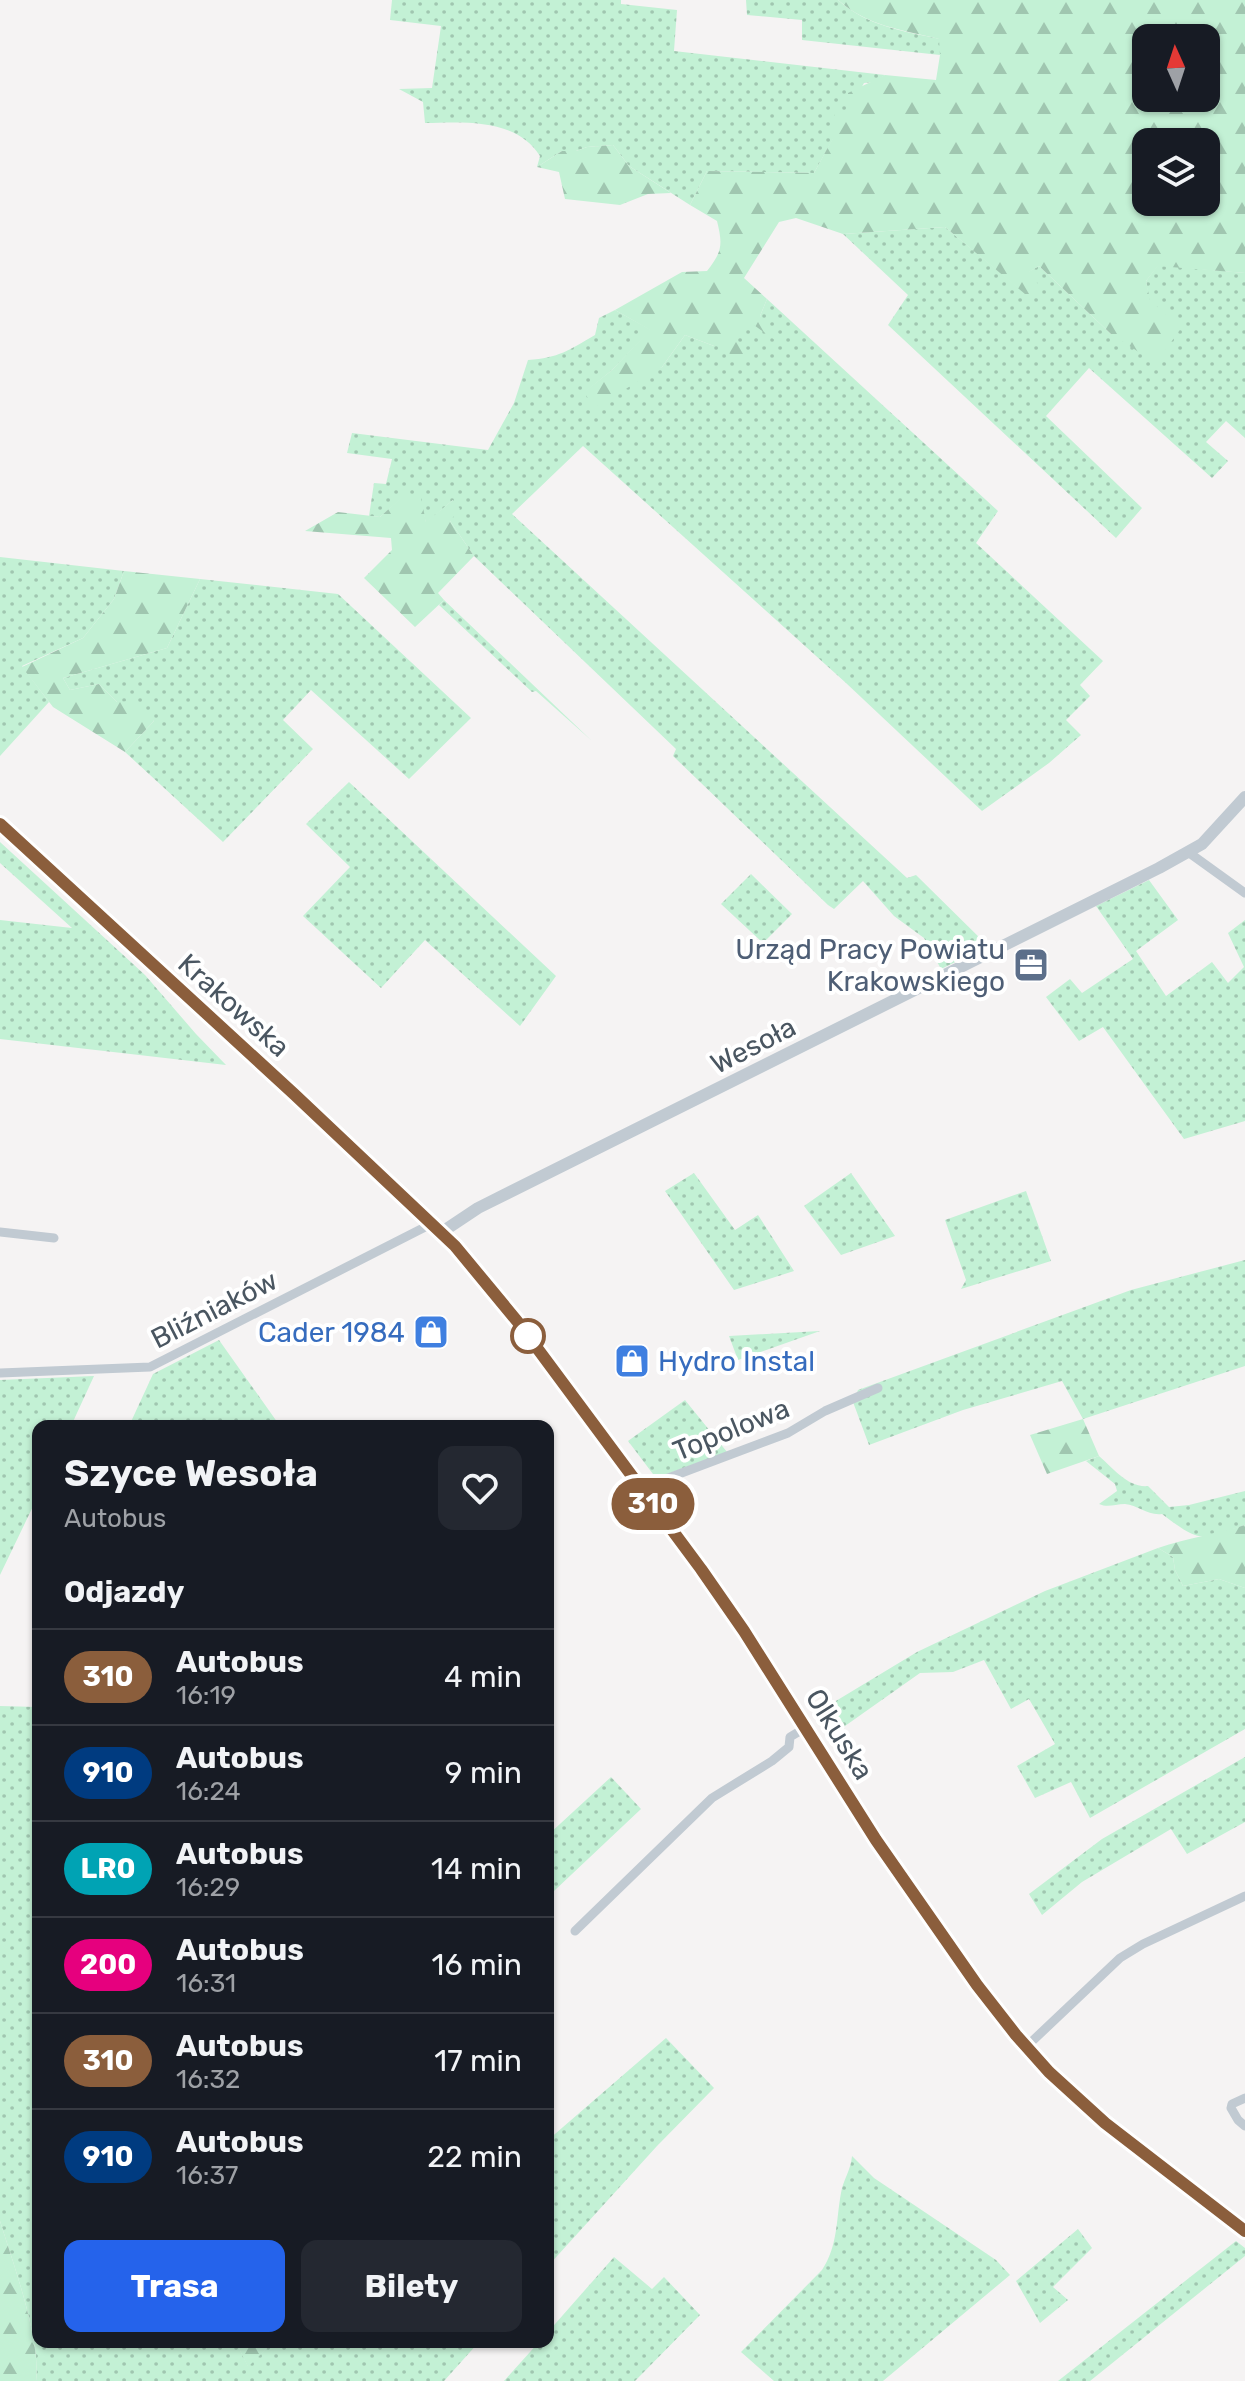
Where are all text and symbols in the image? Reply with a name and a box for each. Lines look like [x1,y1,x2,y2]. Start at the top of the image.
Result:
north arrow [1132,24,1220,112]
map controls [1132,24,1220,216]
button: layers [1132,128,1220,216]
place label: Urząd Pracy Powiatu Krakowskiego [735,933,1005,998]
office icon: Urząd Pracy Powiatu Krakowskiego [1012,946,1050,984]
street label: Krakowska [171,947,296,1064]
street label: Wesoła [705,1010,801,1081]
street label: Bliźniaków [145,1263,283,1355]
shop icon: Cader 1984 [412,1313,450,1351]
place label: Cader 1984 [258,1316,405,1349]
unlabelled marker [511,1319,545,1353]
shop icon: Hydro Instal [613,1342,651,1380]
place label: Hydro Instal [658,1345,815,1378]
street label: Topolowa [668,1391,794,1468]
button: heart [438,1446,522,1530]
text: Szyce Wesoła [64,1450,318,1496]
line badge: 310 [607,1478,699,1530]
text: 310 [627,1487,679,1520]
text: Autobus [64,1503,166,1534]
text: Odjazdy [64,1574,184,1610]
text: Autobus [176,1644,304,1680]
text: 4 min [444,1659,522,1695]
text: 310 [82,1660,134,1693]
text: 16:19 [176,1680,236,1711]
street label: Olkuska [799,1683,880,1786]
text: Autobus [176,1740,304,1776]
text: 9 min [445,1755,522,1791]
text: 910 [83,1756,133,1789]
text: 16:24 [176,1776,241,1807]
text: Autobus [176,1836,304,1872]
text: 14 min [431,1851,522,1887]
text: LR0 [80,1852,136,1885]
text: 16:29 [176,1872,240,1903]
text: Autobus [176,1932,304,1968]
text: 16 min [432,1947,522,1983]
text: 200 [80,1948,136,1981]
text: 16:31 [176,1968,236,1999]
text: Autobus [176,2028,304,2064]
text: 17 min [434,2043,522,2079]
text: 310 [82,2044,134,2077]
text: 16:32 [176,2064,240,2095]
text: Autobus [176,2124,304,2160]
text: 22 min [427,2139,522,2175]
text: 910 [83,2140,133,2173]
text: 16:37 [176,2160,238,2191]
button: Trasa [64,2240,285,2332]
button: Bilety [301,2240,522,2332]

